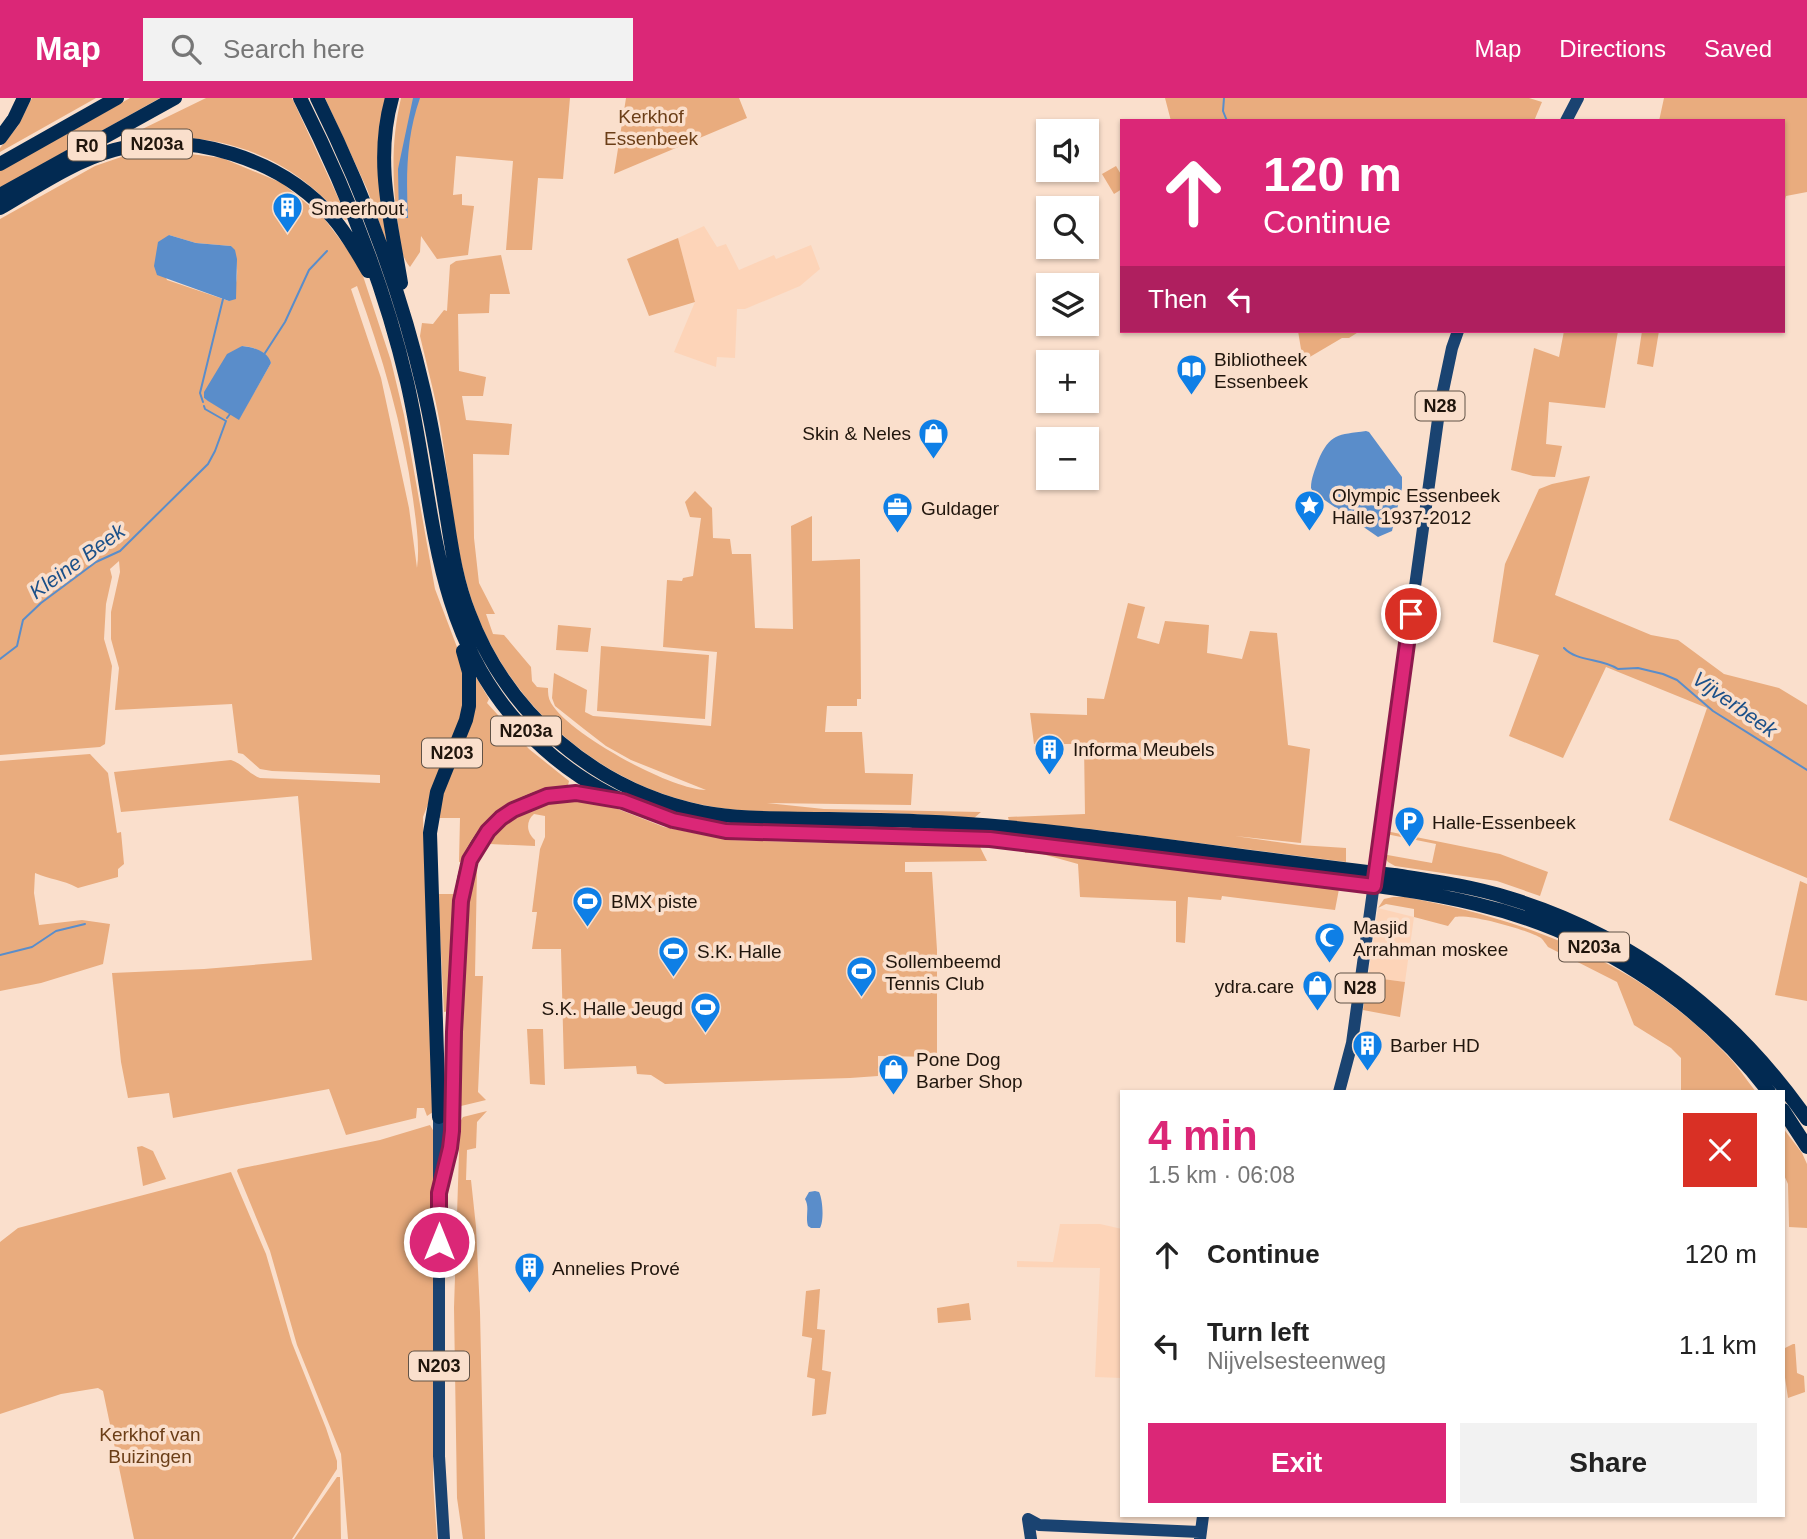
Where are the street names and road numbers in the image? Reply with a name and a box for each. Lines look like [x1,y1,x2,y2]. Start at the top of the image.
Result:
road number: N203a [122,130,192,158]
road number: R0 [68,131,106,160]
road number: N28 [1416,392,1464,420]
road number: N203a [491,716,561,746]
road number: N203 [422,738,482,768]
road number: N203a [1559,932,1629,962]
road number: N28 [1336,974,1384,1002]
road number: N203 [409,1352,469,1380]

